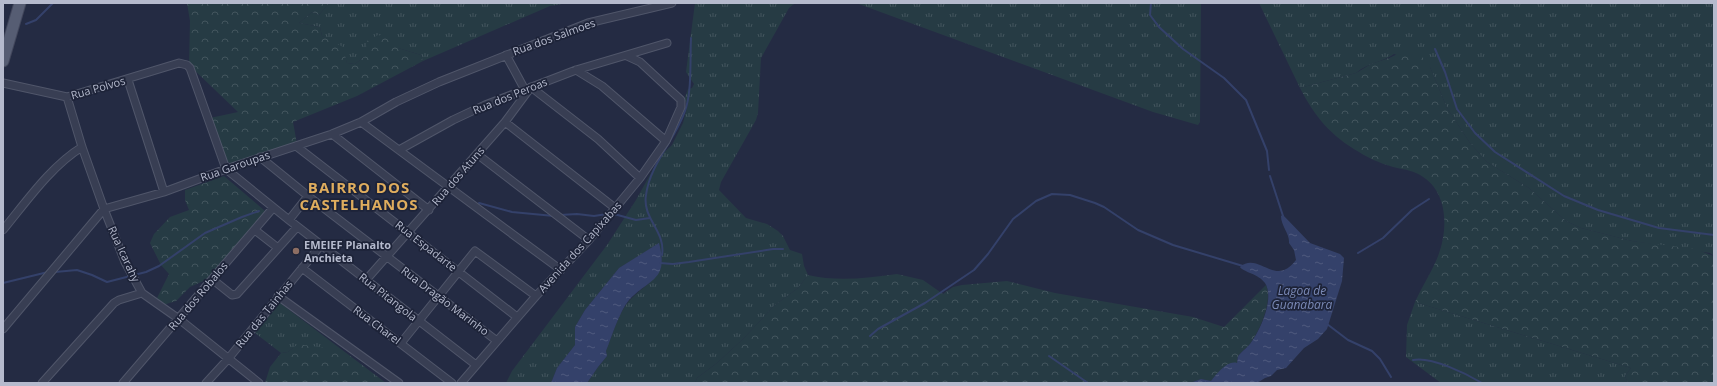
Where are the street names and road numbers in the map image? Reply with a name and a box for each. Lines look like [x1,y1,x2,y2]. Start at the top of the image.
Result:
street label: Rua dos Salmoes [510,15,597,58]
street label: Rua Polvos [69,73,127,102]
street label: Rua dos Peroas [470,74,549,117]
street label: Rua dos Atuns [428,143,487,208]
street label: Rua Garoupas [198,147,272,184]
street label: Avenida dos Capixabas [535,198,625,295]
street label: Rua Espadarte [392,217,460,274]
street label: Rua Icarahy [105,224,144,285]
street label: Rua dos Robalos [165,258,231,333]
street label: Rua Dragão Marinho [398,263,492,339]
street label: Rua Pitangola [356,269,421,324]
street label: Rua das Tainhas [232,277,296,351]
street label: Rua Charel [351,302,404,347]

